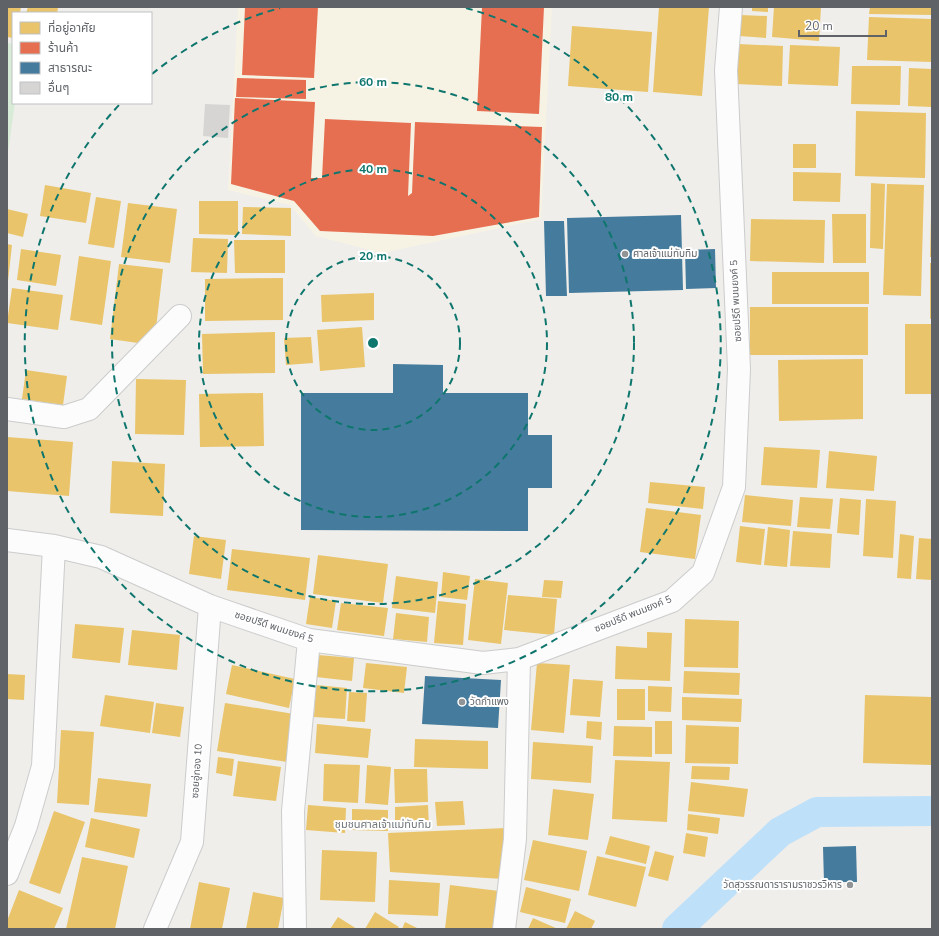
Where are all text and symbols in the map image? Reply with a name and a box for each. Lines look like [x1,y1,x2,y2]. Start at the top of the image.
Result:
legend [12,12,152,104]
scale bar [799,12,886,38]
text: 20 m [805,18,833,34]
text: ที่อยู่อาศัย [48,19,96,36]
text: ร้านค้า [48,40,78,56]
text: สาธารณะ [48,60,92,76]
text: 60 m [359,74,387,90]
text: อื่นๆ [48,79,69,96]
text: 80 m [605,89,633,105]
text: 40 m [359,161,387,177]
place label: ศาลเจ้าแม่ทับทิม [633,247,697,261]
text: 20 m [359,248,387,264]
marker: ศาลเจ้าแม่ทับทิม [620,249,630,259]
street label: ซอยปรีดี พนมยงค์ 5 [727,260,745,342]
centre of rings [366,336,380,350]
street label: ซอยปรีดี พนมยงค์ 5 [592,592,674,636]
street label: ซอยปรีดี พนมยงค์ 5 [233,608,315,646]
place label: วัดกำแพง [470,695,509,709]
marker: วัดกำแพง [457,697,467,707]
street label: ซอยอู่ทอง 10 [188,743,206,799]
district label: ชุมชนศาลเจ้าแม่ทับทิม [335,817,431,832]
place label: วัดสุวรรณดารารามราชวรวิหาร [723,878,842,892]
marker: วัดสุวรรณดารารามราชวรวิหาร [845,880,855,890]

